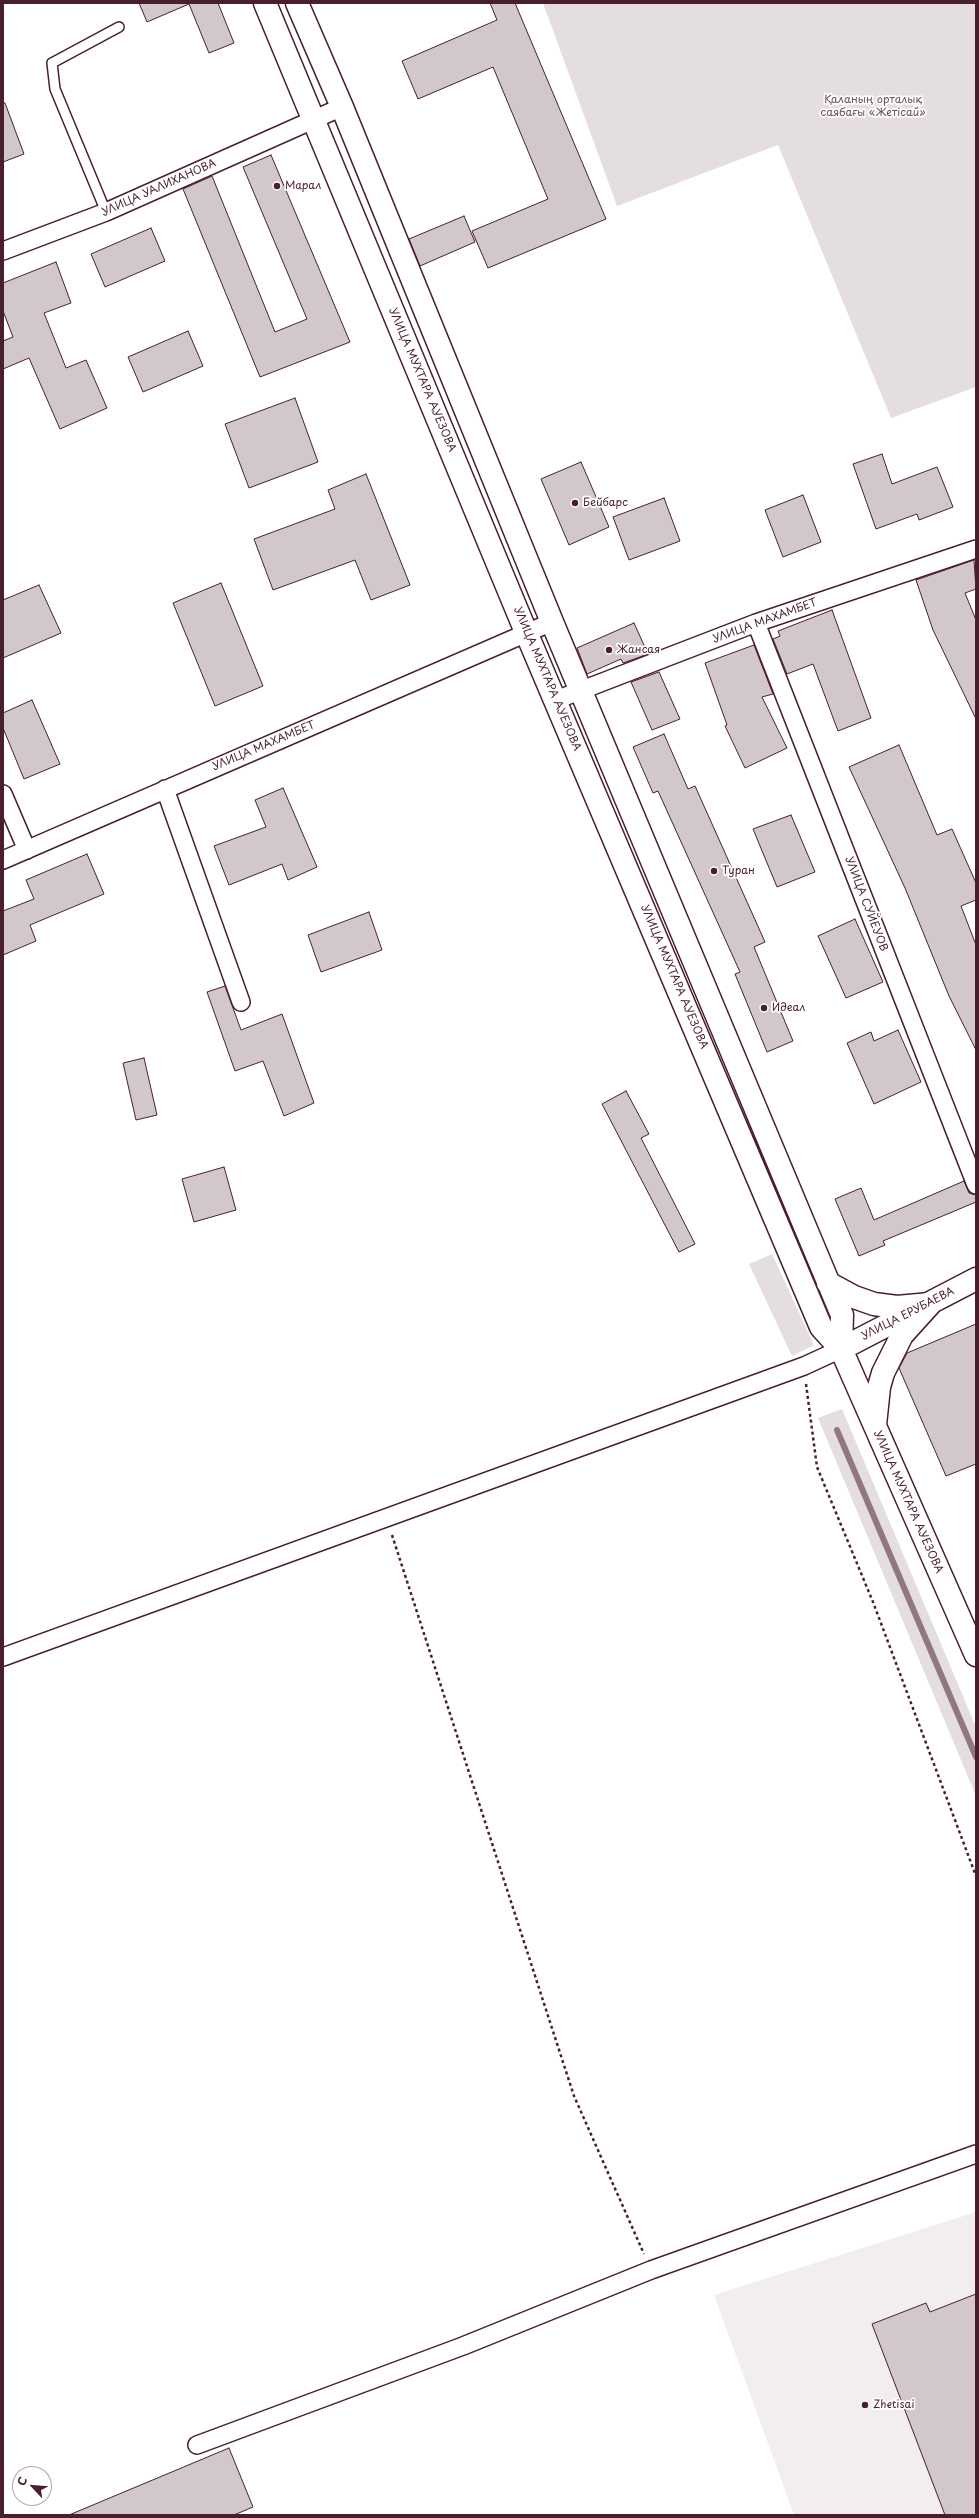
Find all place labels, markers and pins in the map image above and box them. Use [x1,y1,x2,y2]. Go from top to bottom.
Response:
place label: Марал [285,179,321,193]
marker: Марал [272,181,282,191]
place label: Бейбарс [583,496,628,510]
marker: Бейбарс [570,498,580,508]
place label: Жансая [617,643,660,657]
marker: Жансая [604,645,614,655]
place label: Туран [722,864,755,878]
marker: Туран [709,866,719,876]
place label: Идеал [772,1001,805,1015]
marker: Идеал [759,1003,769,1013]
place label: Zhetisai [873,2398,914,2412]
marker: Zhetisai [860,2400,870,2410]

